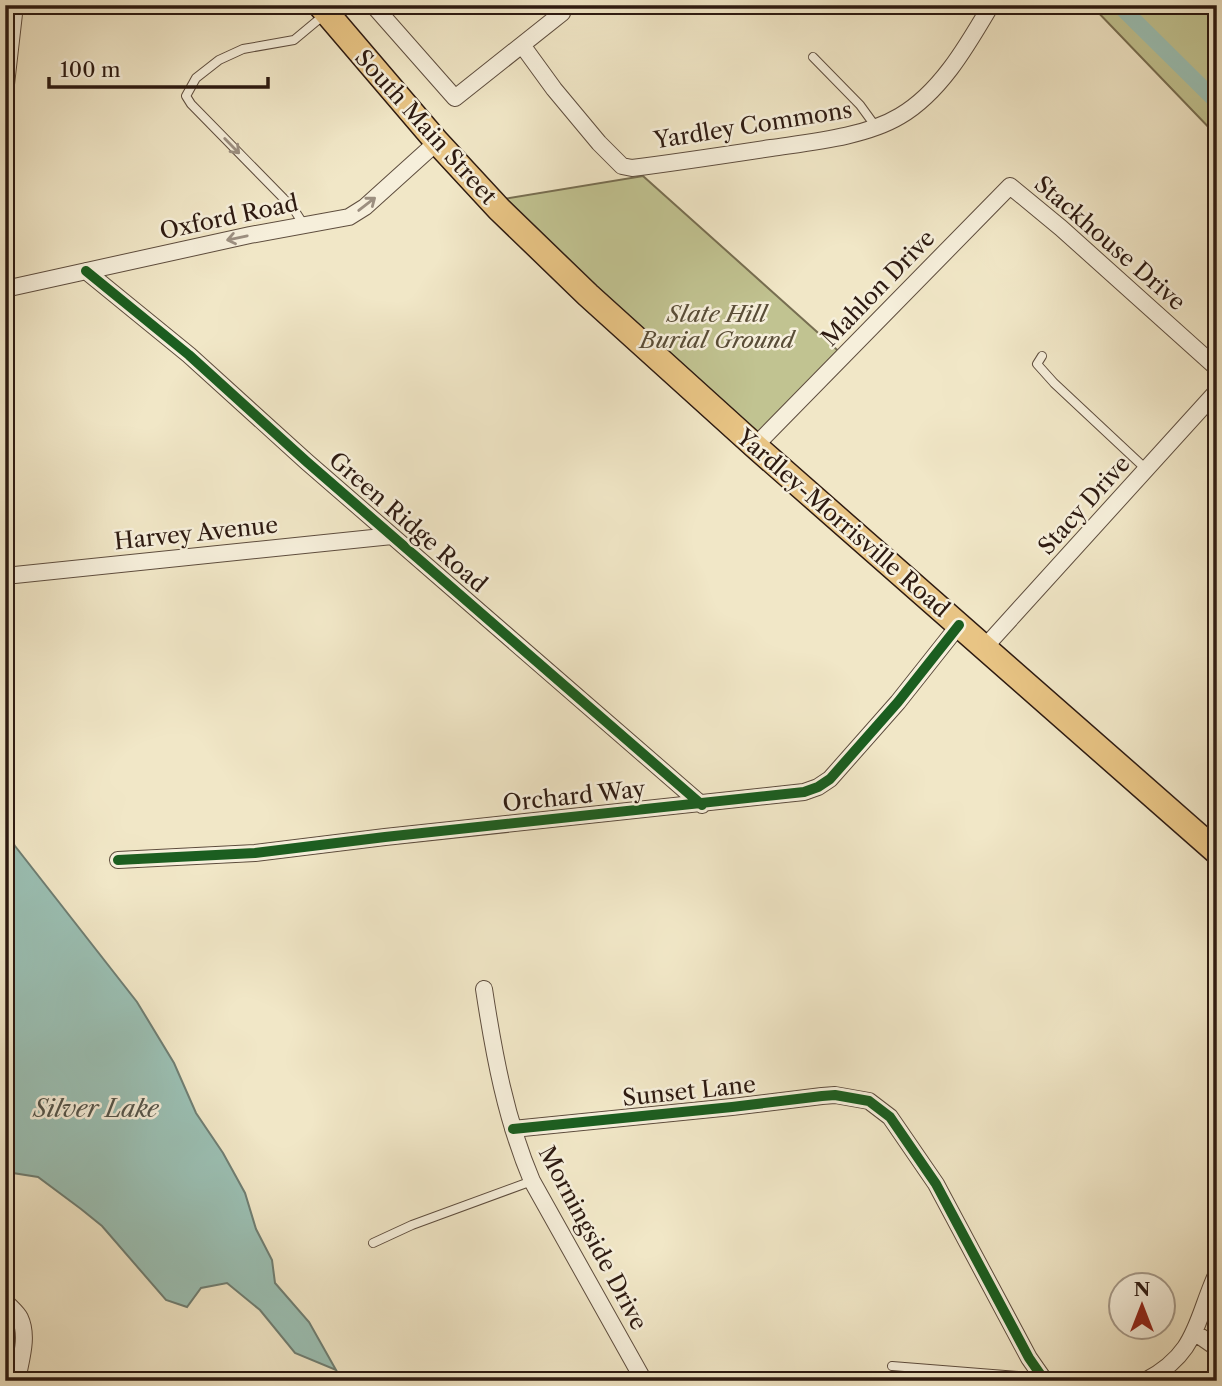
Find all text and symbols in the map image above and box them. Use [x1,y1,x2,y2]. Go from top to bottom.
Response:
street label: South Main Street [349,44,503,210]
scale bar [49,46,268,90]
text: 100 m [60,57,121,82]
street label: Yardley Commons [651,96,854,155]
one-way arrow [224,137,241,154]
street label: Stackhouse Drive [1029,170,1191,316]
street label: Oxford Road [157,189,301,245]
one-way arrow [358,197,376,212]
street label: Mahlon Drive [816,224,940,352]
one-way arrow [226,232,249,245]
park label: Slate Hill Burial Ground [638,300,797,354]
street label: Yardley-Morrisville Road [730,422,955,623]
street label: Green Ridge Road [323,446,493,598]
street label: Stacy Drive [1032,450,1136,560]
street label: Harvey Avenue [113,510,279,556]
street label: Orchard Way [501,775,647,817]
street label: Sunset Lane [621,1070,757,1112]
water label: Silver Lake [32,1094,160,1123]
street label: Morningside Drive [533,1141,653,1335]
north arrow [1106,1270,1176,1340]
text: N [1134,1278,1150,1301]

